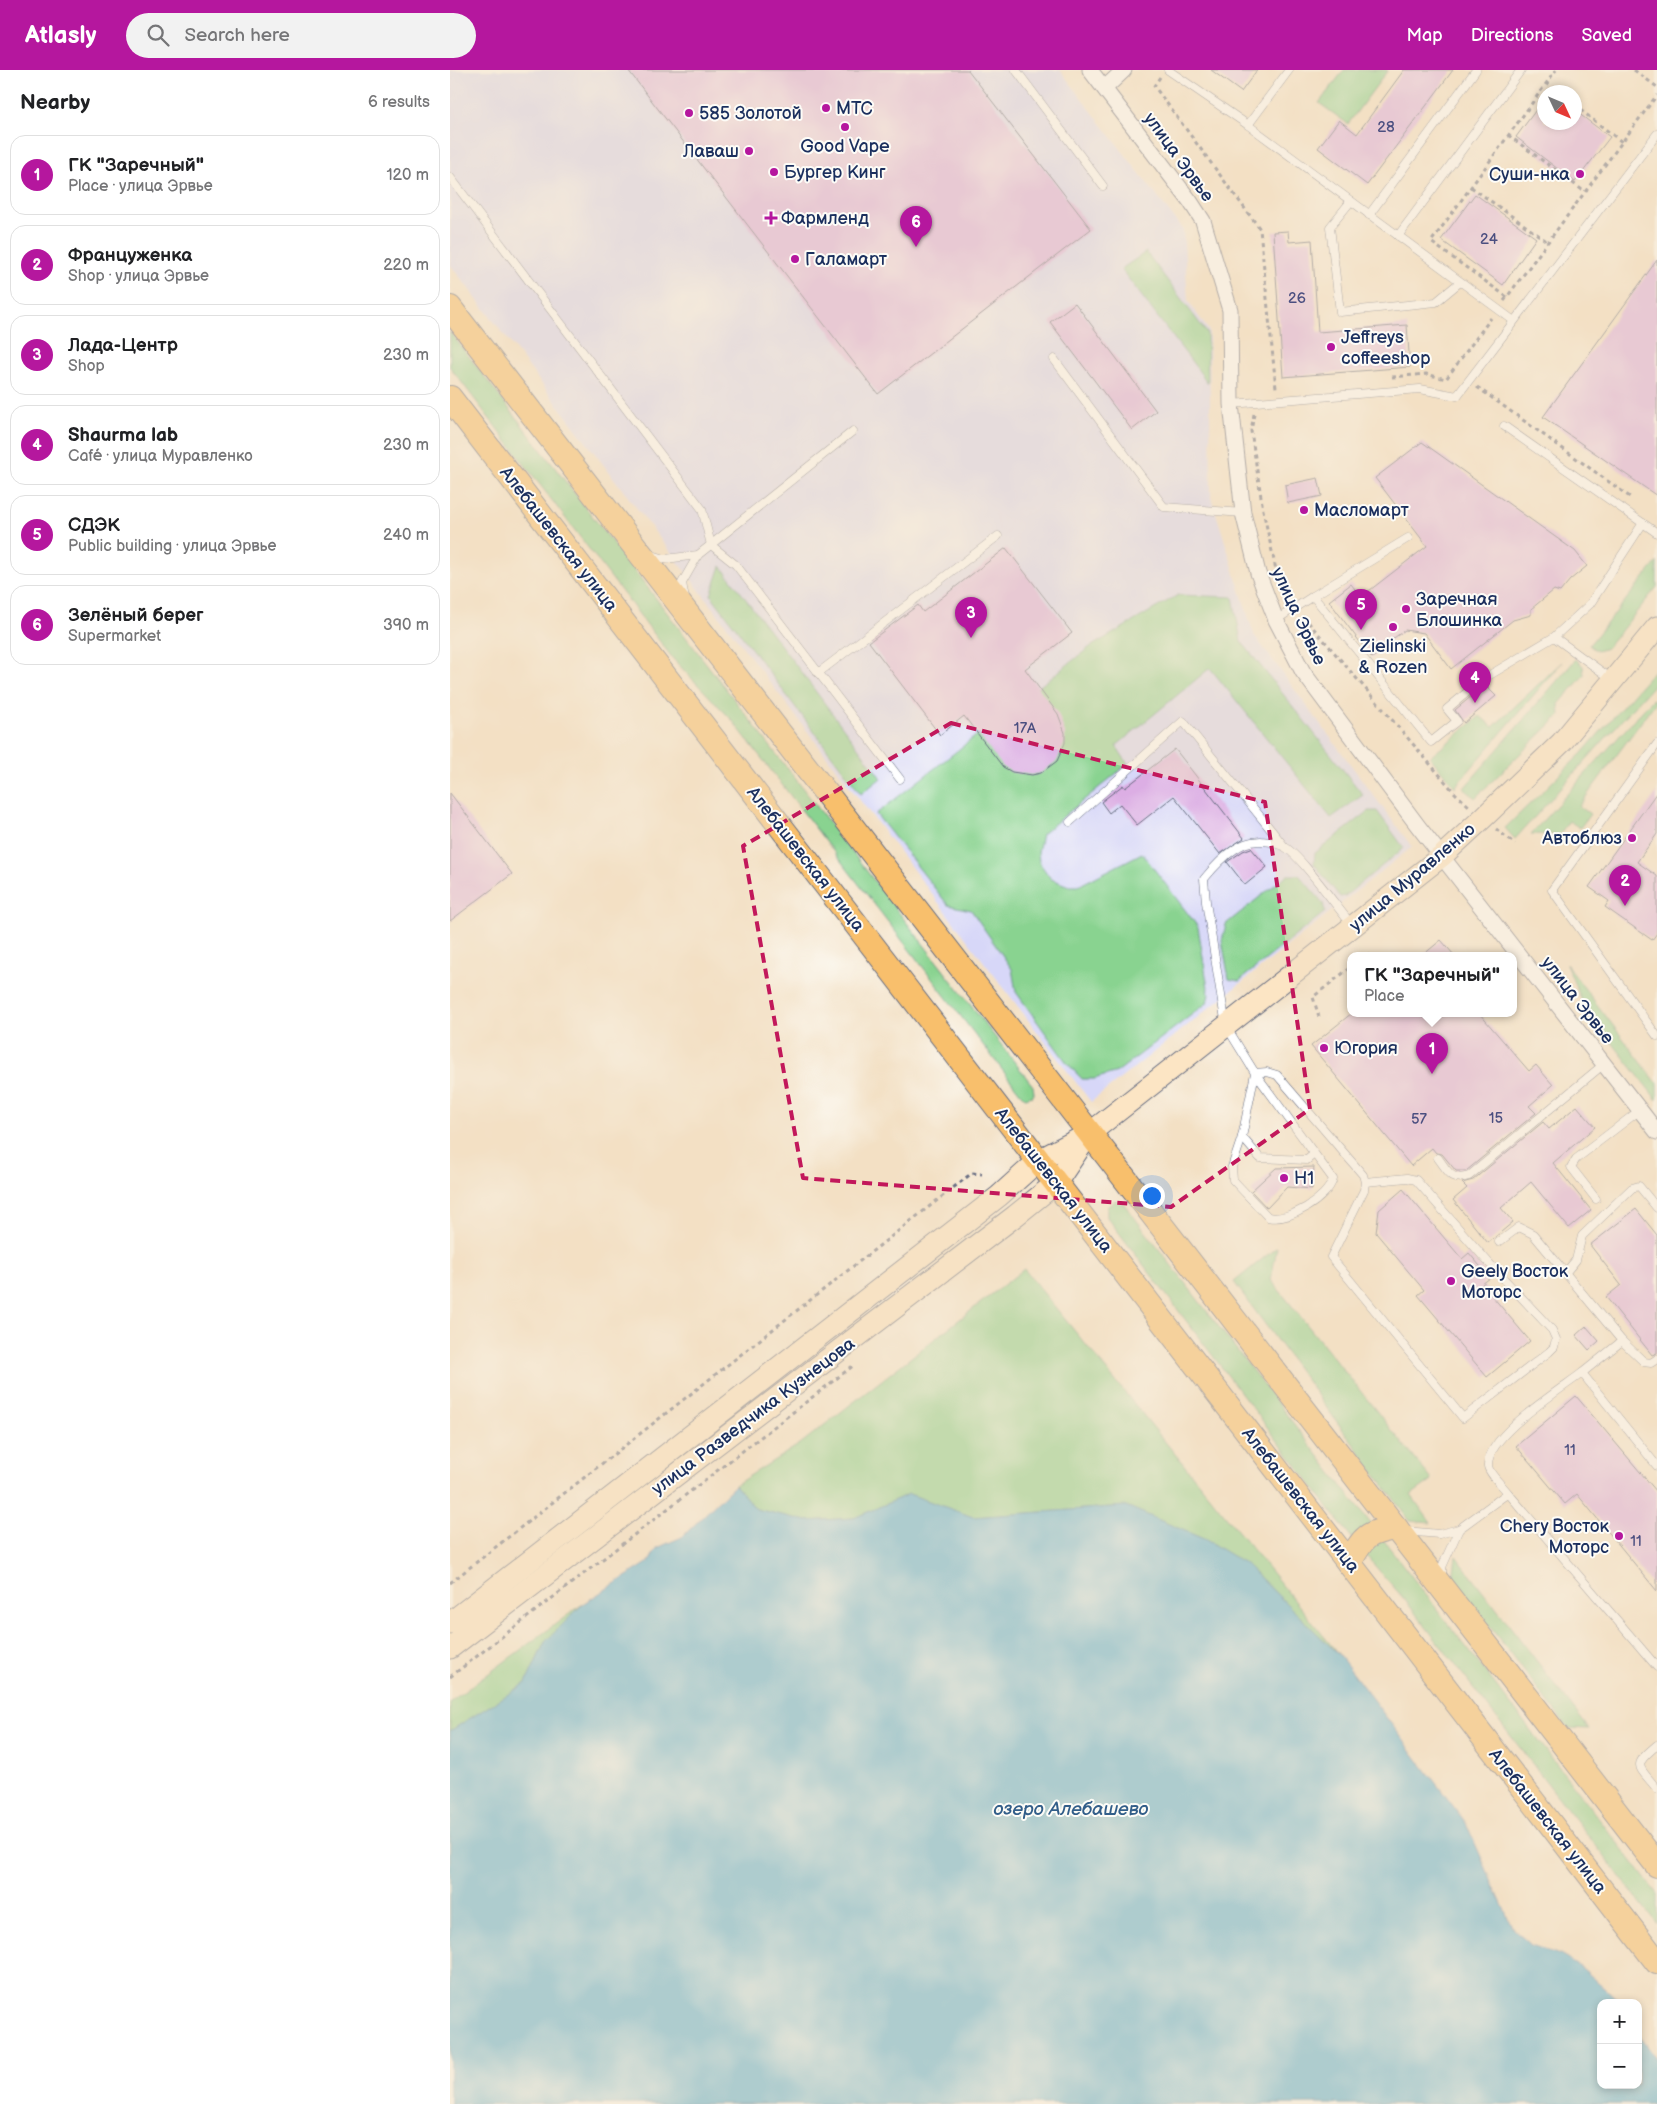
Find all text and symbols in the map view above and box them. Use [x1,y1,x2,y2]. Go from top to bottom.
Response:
search box [126,13,476,58]
text: Atlasly [25,21,96,50]
icon: search [144,21,172,49]
text: Search here [184,24,290,47]
text: Map [1407,25,1443,46]
text: Directions [1471,25,1553,46]
text: Saved [1581,25,1632,46]
north arrow [1537,85,1582,130]
text: Nearby [20,90,90,115]
text: 6 results [368,93,430,112]
place label: МТС [836,98,873,119]
marker: МТС [820,102,832,114]
place label: 585 Золотой [699,103,802,124]
marker: 585 Золотой [683,107,695,119]
street label: улица Эрвье [1139,108,1218,206]
house number: 28 [1377,118,1395,137]
marker: Good Vape [839,121,851,133]
place label: Good Vape [800,136,890,157]
place label: Лаваш [682,141,739,162]
marker: Лаваш [743,145,755,157]
text: ГК "Заречный" [68,154,204,177]
place label: Бургер Кинг [784,162,886,183]
place label: Суши-нка [1489,164,1570,185]
text: 1 [34,166,40,185]
text: 120 m [386,166,429,185]
marker: Бургер Кинг [768,166,780,178]
marker: Суши-нка [1574,168,1586,180]
text: Place · улица Эрвье [68,177,213,196]
pin: 6 [900,206,932,247]
place label: Фармленд [781,208,869,229]
marker: Фармленд [765,212,777,224]
house number: 24 [1480,230,1498,249]
text: Француженка [68,244,192,267]
place label: Галамарт [805,249,888,270]
marker: Галамарт [789,253,801,265]
text: 2 [32,256,42,275]
text: 220 m [383,256,429,275]
text: Shop · улица Эрвье [68,267,209,286]
house number: 26 [1288,289,1306,308]
place label: Jeffreys coffeeshop [1341,327,1431,369]
text: Лада-Центр [68,334,178,357]
marker: Jeffreys coffeeshop [1325,341,1337,353]
text: 3 [32,346,42,365]
text: 230 m [383,346,429,365]
text: Shop [68,357,105,376]
text: Shaurma lab [68,424,178,447]
text: 4 [32,436,42,455]
text: 230 m [383,436,429,455]
text: Café · улица Муравленко [68,447,253,466]
street label: Алебашевская улица [495,462,622,616]
place label: Масломарт [1314,500,1409,521]
marker: Масломарт [1298,504,1310,516]
text: СДЭК [68,514,120,537]
text: 5 [32,526,42,545]
text: 240 m [383,526,429,545]
text: Public building · улица Эрвье [68,537,276,556]
street label: улица Эрвье [1267,564,1330,668]
pin: 5 [1345,589,1377,630]
place label: Заречная Блошинка [1416,589,1502,631]
pin: 3 [955,597,987,638]
marker: Заречная Блошинка [1400,603,1412,615]
text: Зелёный берег [68,604,204,627]
text: 6 [32,616,42,635]
text: 390 m [383,616,429,635]
marker: Zielinski & Rozen [1387,621,1399,633]
text: Supermarket [68,627,161,646]
place label: Zielinski & Rozen [1359,636,1427,678]
pin: 4 [1459,662,1491,703]
house number: 17А [1014,719,1037,738]
street label: Алебашевская улица [742,782,869,936]
street label: улица Муравленко [1345,819,1479,936]
place label: Автоблюз [1541,828,1622,849]
marker: Автоблюз [1626,832,1638,844]
pin: 2 [1609,865,1641,906]
popup [1347,952,1517,1017]
street label: улица Эрвье [1537,952,1618,1048]
text: ГК "Заречный" [1364,964,1500,987]
text: Place [1364,987,1405,1006]
pin: 1 [1416,1033,1448,1074]
place label: Югория [1334,1038,1398,1059]
marker: Югория [1318,1042,1330,1054]
street label: Алебашевская улица [990,1103,1117,1257]
house number: 15 [1489,1109,1503,1128]
house number: 57 [1411,1110,1428,1129]
place label: Н1 [1294,1168,1314,1189]
marker: Н1 [1278,1172,1290,1184]
your location [1139,1183,1165,1209]
place label: Geely Восток Моторс [1461,1261,1569,1303]
marker: Geely Восток Моторс [1445,1275,1457,1287]
street label: улица Разведчика Кузнецова [648,1333,859,1500]
street label: Алебашевская улица [1237,1423,1364,1577]
house number: 11 [1564,1441,1576,1460]
place label: Chery Восток Моторс [1500,1516,1609,1558]
marker: Chery Восток Моторс [1613,1530,1625,1542]
house number: 11 [1630,1532,1642,1551]
street label: Алебашевская улица [1484,1744,1611,1898]
water label: озеро Алебашево [993,1798,1149,1821]
map controls [1597,1999,1642,2089]
button: + [1597,1999,1642,2044]
button: − [1597,2044,1642,2089]

